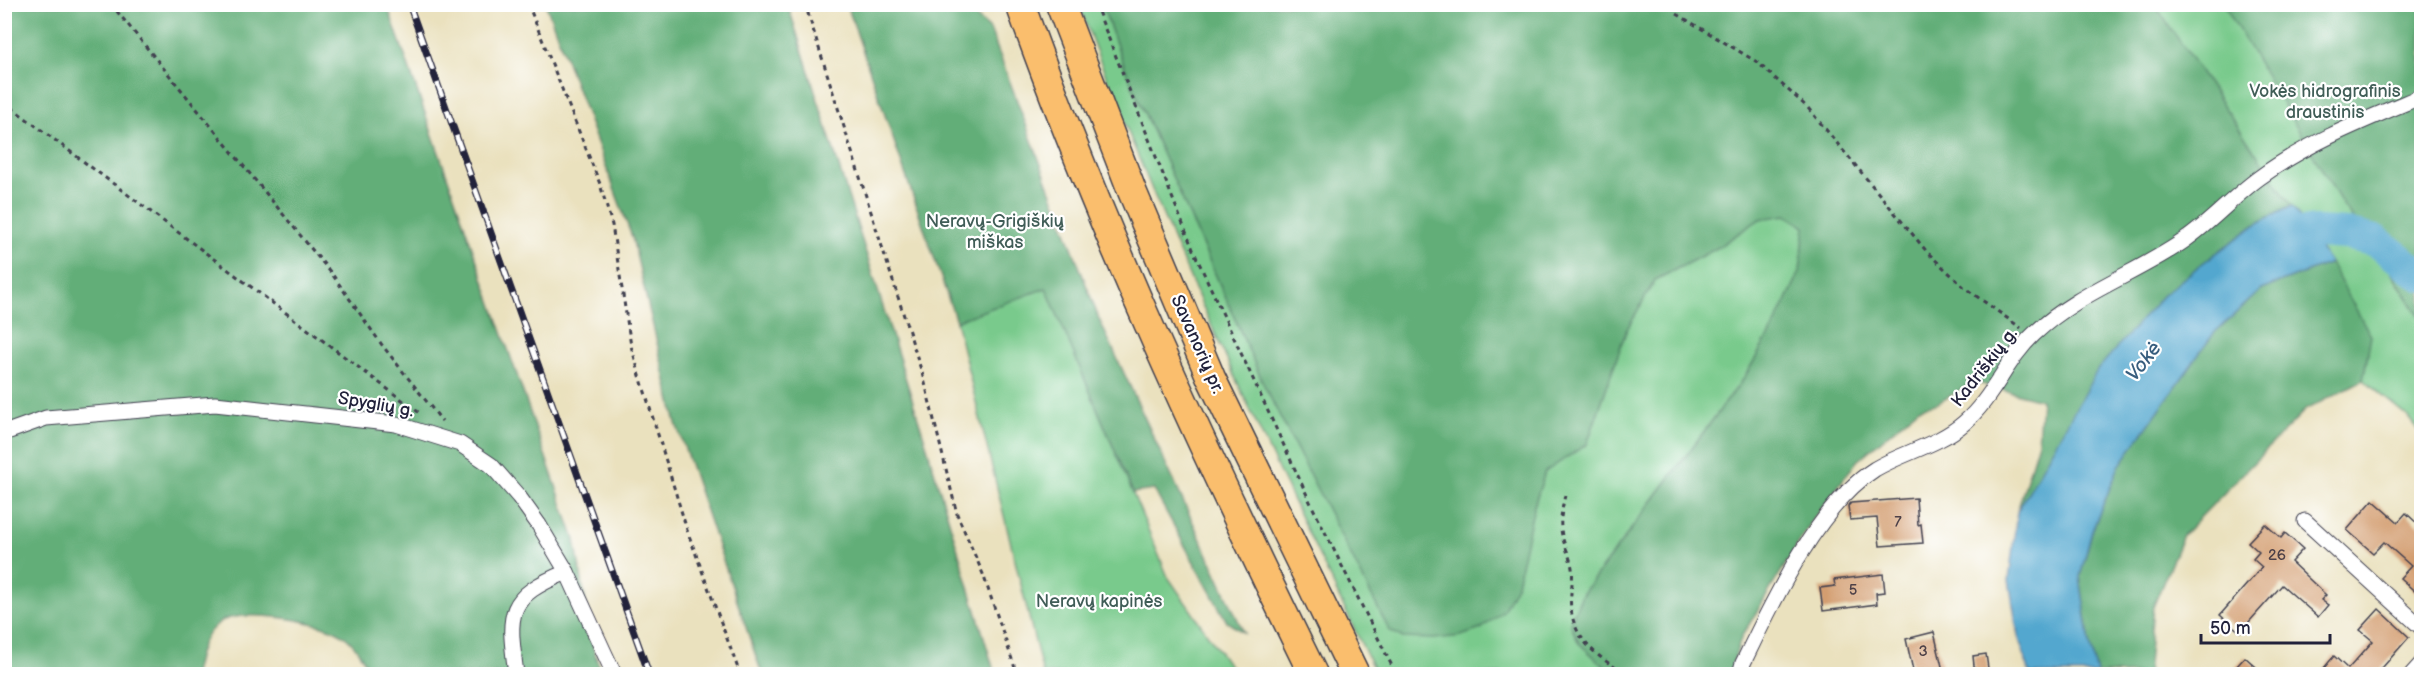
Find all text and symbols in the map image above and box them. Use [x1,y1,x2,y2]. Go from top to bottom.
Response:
park label: Vokės hidrografinis draustinis [2249,81,2401,123]
park label: Neravų-Grigiškių miškas [926,211,1064,253]
street label: Savanorių pr. [1166,292,1229,397]
street label: Kadriškių g. [1947,323,2022,411]
water label: Vokė [2121,337,2167,386]
street label: Spyglių g. [336,388,415,421]
house number: 7 [1894,513,1902,532]
house number: 26 [2268,546,2286,565]
house number: 5 [1849,581,1857,600]
park label: Neravų kapinės [1036,591,1162,612]
scale bar [2201,607,2330,645]
text: 50 m [2210,618,2251,639]
house number: 3 [1918,642,1928,661]

